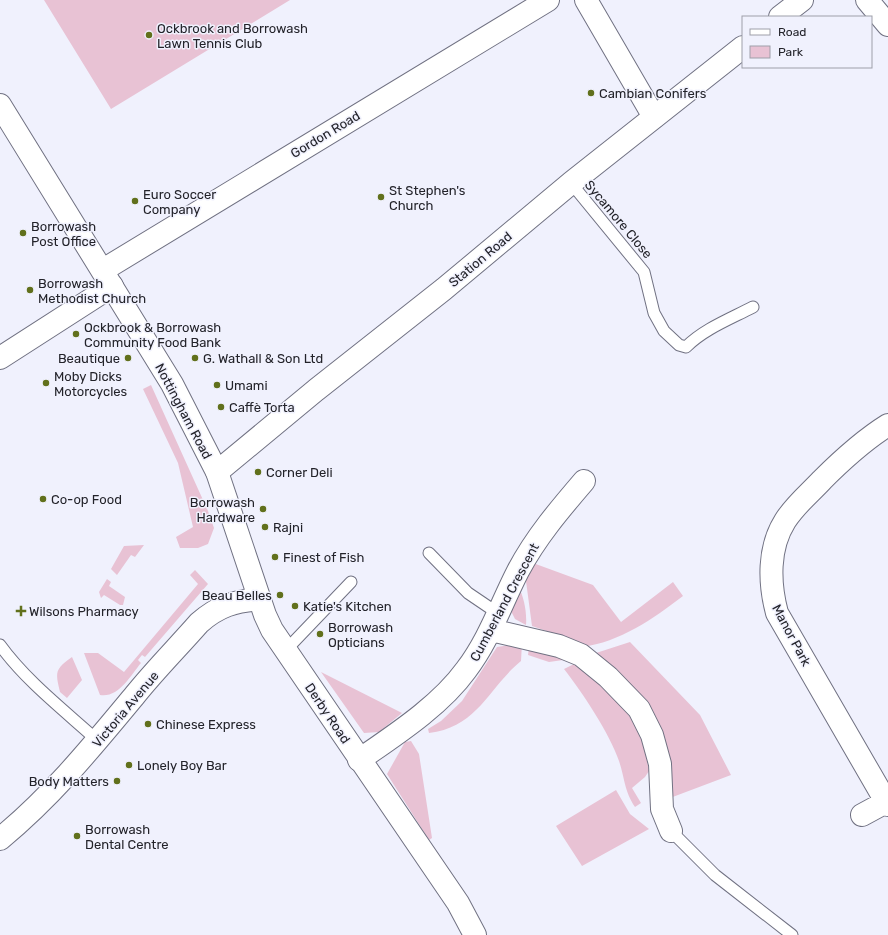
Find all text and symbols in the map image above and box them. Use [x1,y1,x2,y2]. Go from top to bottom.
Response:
legend [742,16,872,68]
place label: Ockbrook and Borrowash Lawn Tennis Club [157,21,308,51]
text: Road [778,25,806,39]
marker: Ockbrook and Borrowash Lawn Tennis Club [144,30,154,40]
text: Park [778,45,804,59]
place label: Cambian Conifers [599,86,707,101]
marker: Cambian Conifers [586,88,596,98]
street label: Gordon Road [288,108,363,161]
street label: Sycamore Close [582,177,655,261]
place label: St Stephen's Church [389,183,466,213]
place label: Euro Soccer Company [143,187,216,217]
marker: St Stephen's Church [376,192,386,202]
marker: Euro Soccer Company [130,196,140,206]
place label: Borrowash Post Office [31,219,96,249]
marker: Borrowash Post Office [18,228,28,238]
street label: Station Road [446,229,515,290]
place label: Borrowash Methodist Church [38,276,146,306]
marker: Borrowash Methodist Church [25,285,35,295]
place label: Ockbrook & Borrowash Community Food Bank [84,320,221,350]
marker: Ockbrook & Borrowash Community Food Bank [71,329,81,339]
place label: Beautique [58,351,120,366]
place label: G. Wathall & Son Ltd [203,351,323,366]
marker: Beautique [123,353,133,363]
marker: G. Wathall & Son Ltd [190,353,200,363]
street label: Nottingham Road [151,361,215,462]
place label: Moby Dicks Motorcycles [54,369,128,399]
marker: Moby Dicks Motorcycles [41,378,51,388]
place label: Umami [225,378,268,393]
marker: Umami [212,380,222,390]
place label: Caffè Torta [229,400,295,415]
marker: Caffè Torta [216,402,226,412]
place label: Corner Deli [266,465,333,480]
marker: Corner Deli [253,467,263,477]
place label: Co-op Food [51,492,122,507]
marker: Co-op Food [38,494,48,504]
place label: Borrowash Hardware [190,495,255,525]
marker: Borrowash Hardware [258,504,268,514]
place label: Rajni [273,520,303,535]
marker: Rajni [260,522,270,532]
street label: Cumberland Crescent [467,541,542,664]
place label: Finest of Fish [283,550,364,565]
marker: Finest of Fish [270,552,280,562]
place label: Beau Belles [202,588,272,603]
marker: Beau Belles [275,590,285,600]
place label: Katie's Kitchen [303,599,392,614]
marker: Katie's Kitchen [290,601,300,611]
street label: Manor Park [769,602,814,669]
place label: Wilsons Pharmacy [29,604,139,619]
marker: Wilsons Pharmacy [16,606,26,616]
place label: Borrowash Opticians [328,620,393,650]
marker: Borrowash Opticians [315,629,325,639]
street label: Victoria Avenue [89,668,162,751]
street label: Derby Road [302,680,353,746]
place label: Chinese Express [156,717,256,732]
marker: Chinese Express [143,719,153,729]
place label: Lonely Boy Bar [137,758,227,773]
marker: Lonely Boy Bar [124,760,134,770]
place label: Body Matters [29,774,109,789]
marker: Body Matters [112,776,122,786]
place label: Borrowash Dental Centre [85,822,169,852]
marker: Borrowash Dental Centre [72,831,82,841]

